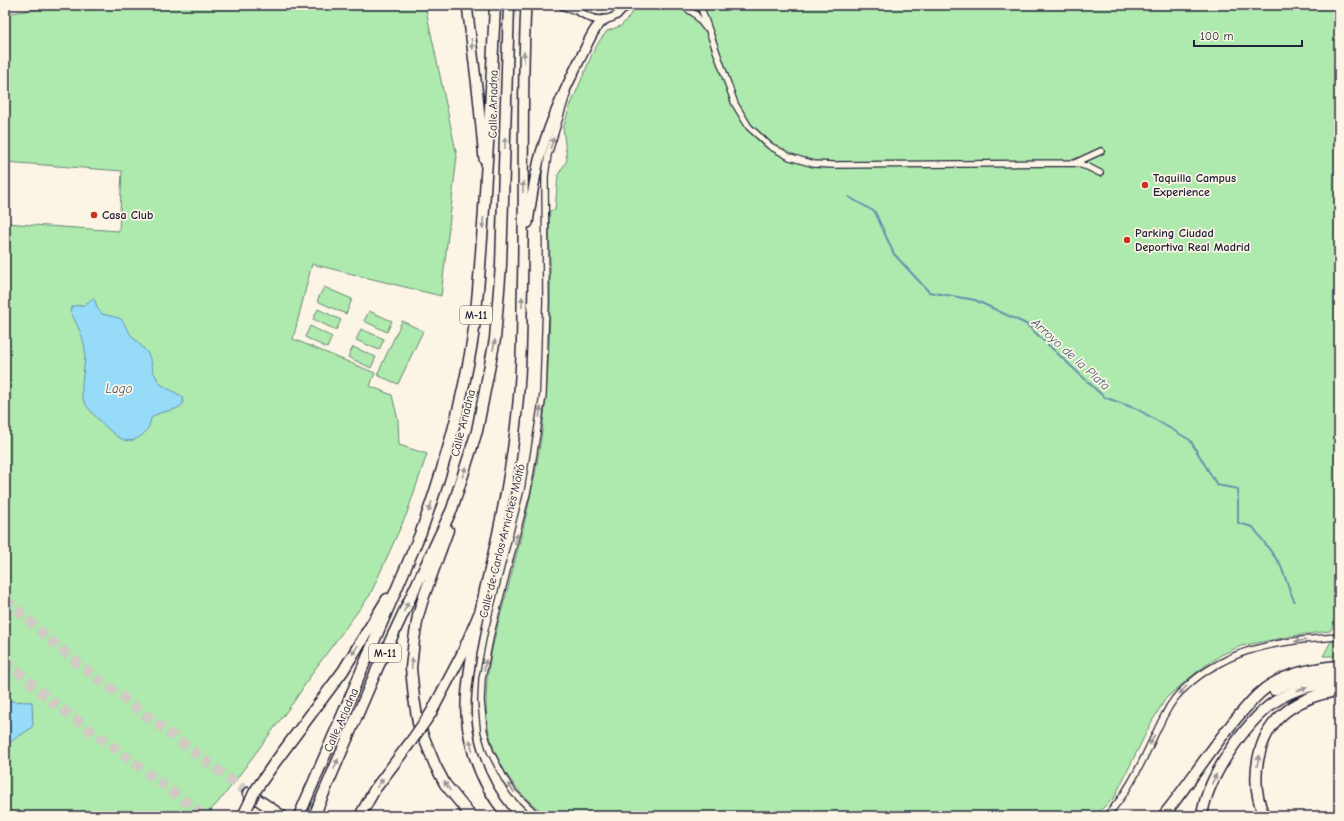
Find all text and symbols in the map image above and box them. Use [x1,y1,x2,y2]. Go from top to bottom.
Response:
scale bar [1194,22,1302,48]
text: 100 m [1200,29,1233,43]
one-way arrow [469,38,475,50]
one-way arrow [520,51,527,63]
street label: Calle Ariadna [485,70,501,138]
one-way arrow [502,136,508,149]
one-way arrow [549,137,555,149]
place label: Taquilla Campus Experience [1153,171,1236,199]
one-way arrow [520,180,526,193]
marker: Taquilla Campus Experience [1140,180,1150,190]
place label: Casa Club [102,208,153,222]
marker: Casa Club [89,210,99,220]
one-way arrow [480,217,487,229]
place label: Parking Ciudad Deportiva Real Madrid [1135,226,1250,254]
marker: Parking Ciudad Deportiva Real Madrid [1122,235,1132,245]
one-way arrow [519,296,526,308]
road number: M-11 [460,306,492,324]
water label: Arroyo de la Plata [1028,314,1114,393]
one-way arrow [491,339,497,351]
water label: Lago [106,381,132,396]
street label: Calle Ariadna [448,388,478,458]
one-way arrow [537,405,543,418]
street label: Calle de Carlos Arniches Moltó [476,463,528,619]
one-way arrow [462,465,468,477]
one-way arrow [427,502,433,514]
one-way arrow [513,533,519,545]
one-way arrow [403,601,409,612]
one-way arrow [1294,637,1306,644]
one-way arrow [352,644,359,656]
road number: M-11 [369,644,401,662]
one-way arrow [408,657,415,669]
one-way arrow [482,659,488,671]
street label: Calle Ariadna [321,686,361,754]
one-way arrow [1179,686,1188,695]
one-way arrow [1296,686,1308,692]
one-way arrow [1149,734,1155,745]
one-way arrow [468,738,474,750]
one-way arrow [1255,755,1261,767]
one-way arrow [333,758,339,769]
one-way arrow [1210,773,1217,785]
one-way arrow [376,777,384,788]
one-way arrow [443,781,451,791]
one-way arrow [507,783,515,794]

